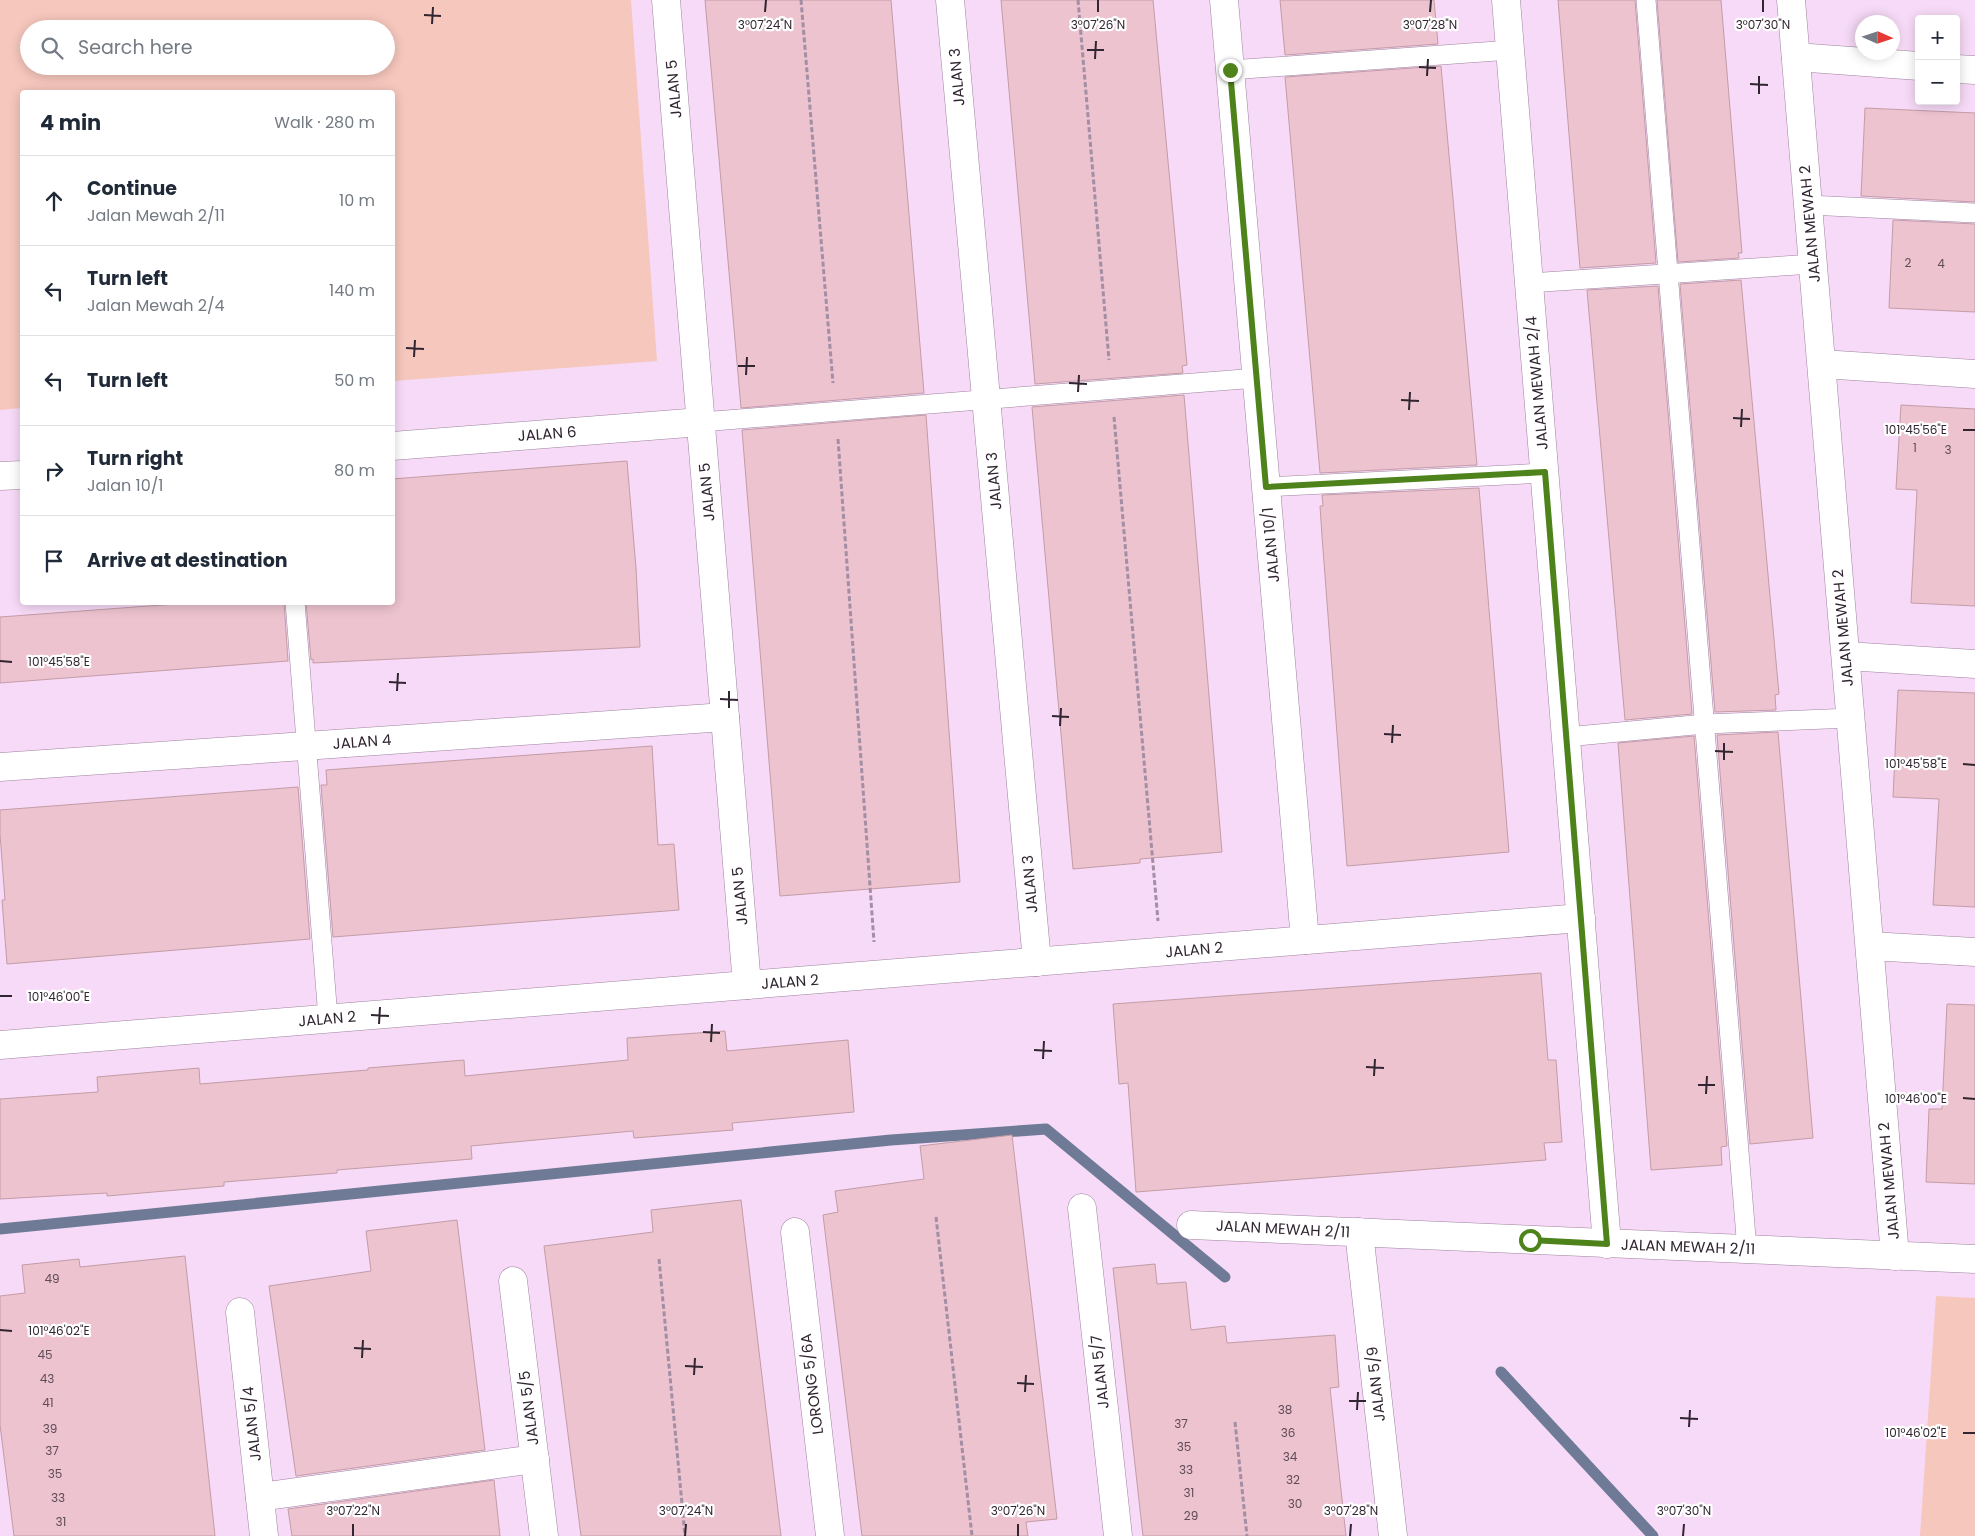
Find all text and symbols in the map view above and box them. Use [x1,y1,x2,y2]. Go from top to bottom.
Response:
north arrow [1855,15,1900,60]
map controls [1915,15,1960,105]
button: + [1915,15,1960,60]
text: 3°07'24"N [738,16,792,33]
text: 3°07'26"N [1071,16,1125,33]
text: 3°07'28"N [1403,16,1457,33]
text: 3°07'30"N [1736,16,1790,33]
search box [20,20,395,75]
icon: search [38,34,66,62]
text: Search here [78,34,192,61]
street label: JALAN 3 [944,47,969,107]
street label: JALAN 5 [660,59,687,119]
route end [1219,59,1242,82]
button: − [1915,60,1960,105]
text: 4 min [40,108,101,137]
text: Walk · 280 m [274,111,375,134]
street label: JALAN MEWAH 2 [1794,165,1825,284]
text: Continue [87,175,177,202]
icon: ahead [40,187,68,215]
text: 10 m [339,189,375,212]
text: Jalan Mewah 2/11 [87,204,225,227]
house number: 2 [1905,254,1912,271]
house number: 4 [1937,255,1945,272]
text: Turn left [87,265,168,292]
icon: left [40,277,68,305]
text: 140 m [329,279,375,302]
text: Jalan Mewah 2/4 [87,294,225,317]
street label: JALAN MEWAH 2/4 [1520,315,1553,451]
icon: left [40,367,68,395]
text: Turn left [87,367,168,394]
text: 50 m [334,369,375,392]
street label: JALAN 6 [517,421,577,446]
text: 101°45'56"E [1885,421,1947,438]
house number: 1 [1913,439,1917,456]
house number: 3 [1944,441,1952,458]
text: Turn right [87,445,183,472]
street label: JALAN 3 [981,451,1006,511]
icon: right [40,457,68,485]
text: 80 m [334,459,375,482]
street label: JALAN 5 [693,462,720,522]
text: Jalan 10/1 [87,474,163,497]
street label: JALAN 10/1 [1257,507,1284,584]
icon: arrive [40,547,68,575]
text: Arrive at destination [87,547,288,574]
street label: JALAN MEWAH 2 [1827,569,1858,688]
text: 101°45'58"E [28,653,90,670]
street label: JALAN 4 [332,729,392,754]
text: 101°45'58"E [1885,755,1947,772]
street label: JALAN 3 [1017,854,1042,914]
street label: JALAN 5 [726,866,753,926]
street label: JALAN 2 [1164,937,1224,962]
street label: JALAN 2 [760,969,820,994]
text: 101°46'00"E [28,988,90,1005]
street label: JALAN 2 [297,1006,357,1031]
text: 101°46'00"E [1885,1090,1947,1107]
street label: JALAN MEWAH 2 [1873,1122,1904,1241]
street label: JALAN MEWAH 2/11 [1215,1215,1351,1243]
route start [1519,1229,1542,1252]
street label: JALAN MEWAH 2/11 [1621,1234,1755,1259]
house number: 49 [44,1270,60,1287]
text: 101°46'02"E [28,1322,90,1339]
street label: LORONG 5/6A [795,1332,828,1436]
street label: JALAN 5/7 [1085,1334,1114,1410]
house number: 45 [37,1346,53,1363]
street label: JALAN 5/9 [1361,1346,1390,1423]
street label: JALAN 5/5 [514,1369,544,1447]
house number: 43 [40,1370,54,1387]
street label: JALAN 5/4 [237,1386,266,1463]
house number: 41 [42,1394,54,1411]
house number: 38 [1278,1401,1292,1418]
house number: 37 [1174,1415,1188,1432]
house number: 39 [43,1420,57,1437]
house number: 36 [1281,1424,1295,1441]
text: 101°46'02"E [1885,1424,1947,1441]
house number: 35 [1177,1438,1191,1455]
house number: 37 [45,1442,59,1459]
house number: 34 [1283,1448,1298,1465]
house number: 33 [1179,1461,1193,1478]
house number: 35 [48,1465,62,1482]
house number: 32 [1286,1471,1300,1488]
house number: 31 [1184,1484,1194,1501]
house number: 33 [51,1489,65,1506]
house number: 30 [1288,1495,1302,1512]
text: 3°07'22"N [326,1502,380,1519]
text: 3°07'24"N [659,1502,713,1519]
text: 3°07'26"N [991,1502,1045,1519]
text: 3°07'28"N [1324,1502,1378,1519]
text: 3°07'30"N [1657,1502,1711,1519]
house number: 29 [1184,1507,1198,1524]
house number: 31 [56,1513,66,1530]

